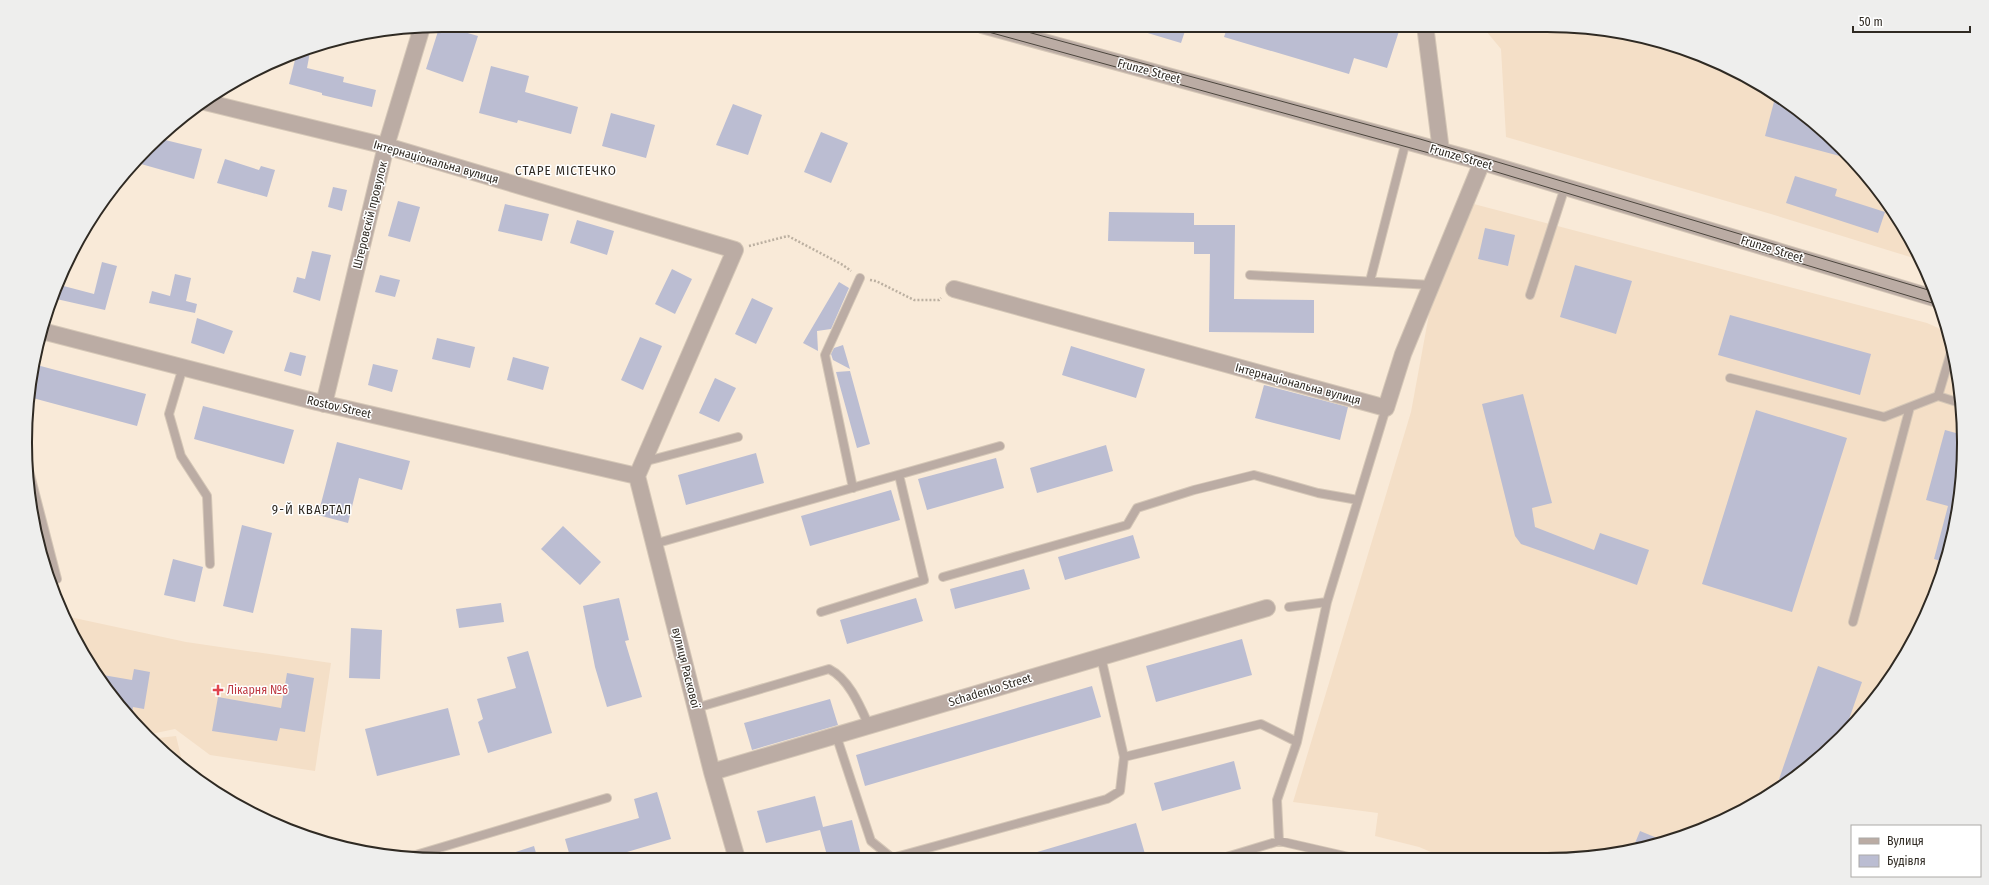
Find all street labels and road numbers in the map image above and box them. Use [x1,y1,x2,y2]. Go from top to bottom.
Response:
street label: Frunze Street [1116,56,1182,86]
street label: Інтернаціональна вулиця [372,137,500,187]
street label: Frunze Street [1428,141,1494,173]
street label: Штеровскій провулок [350,159,390,270]
street label: Frunze Street [1739,233,1805,265]
street label: Інтернаціональна вулиця [1234,360,1362,408]
street label: Rostov Street [306,393,373,421]
street label: вулиця Раскової [669,626,703,711]
street label: Schadenko Street [947,671,1033,709]

